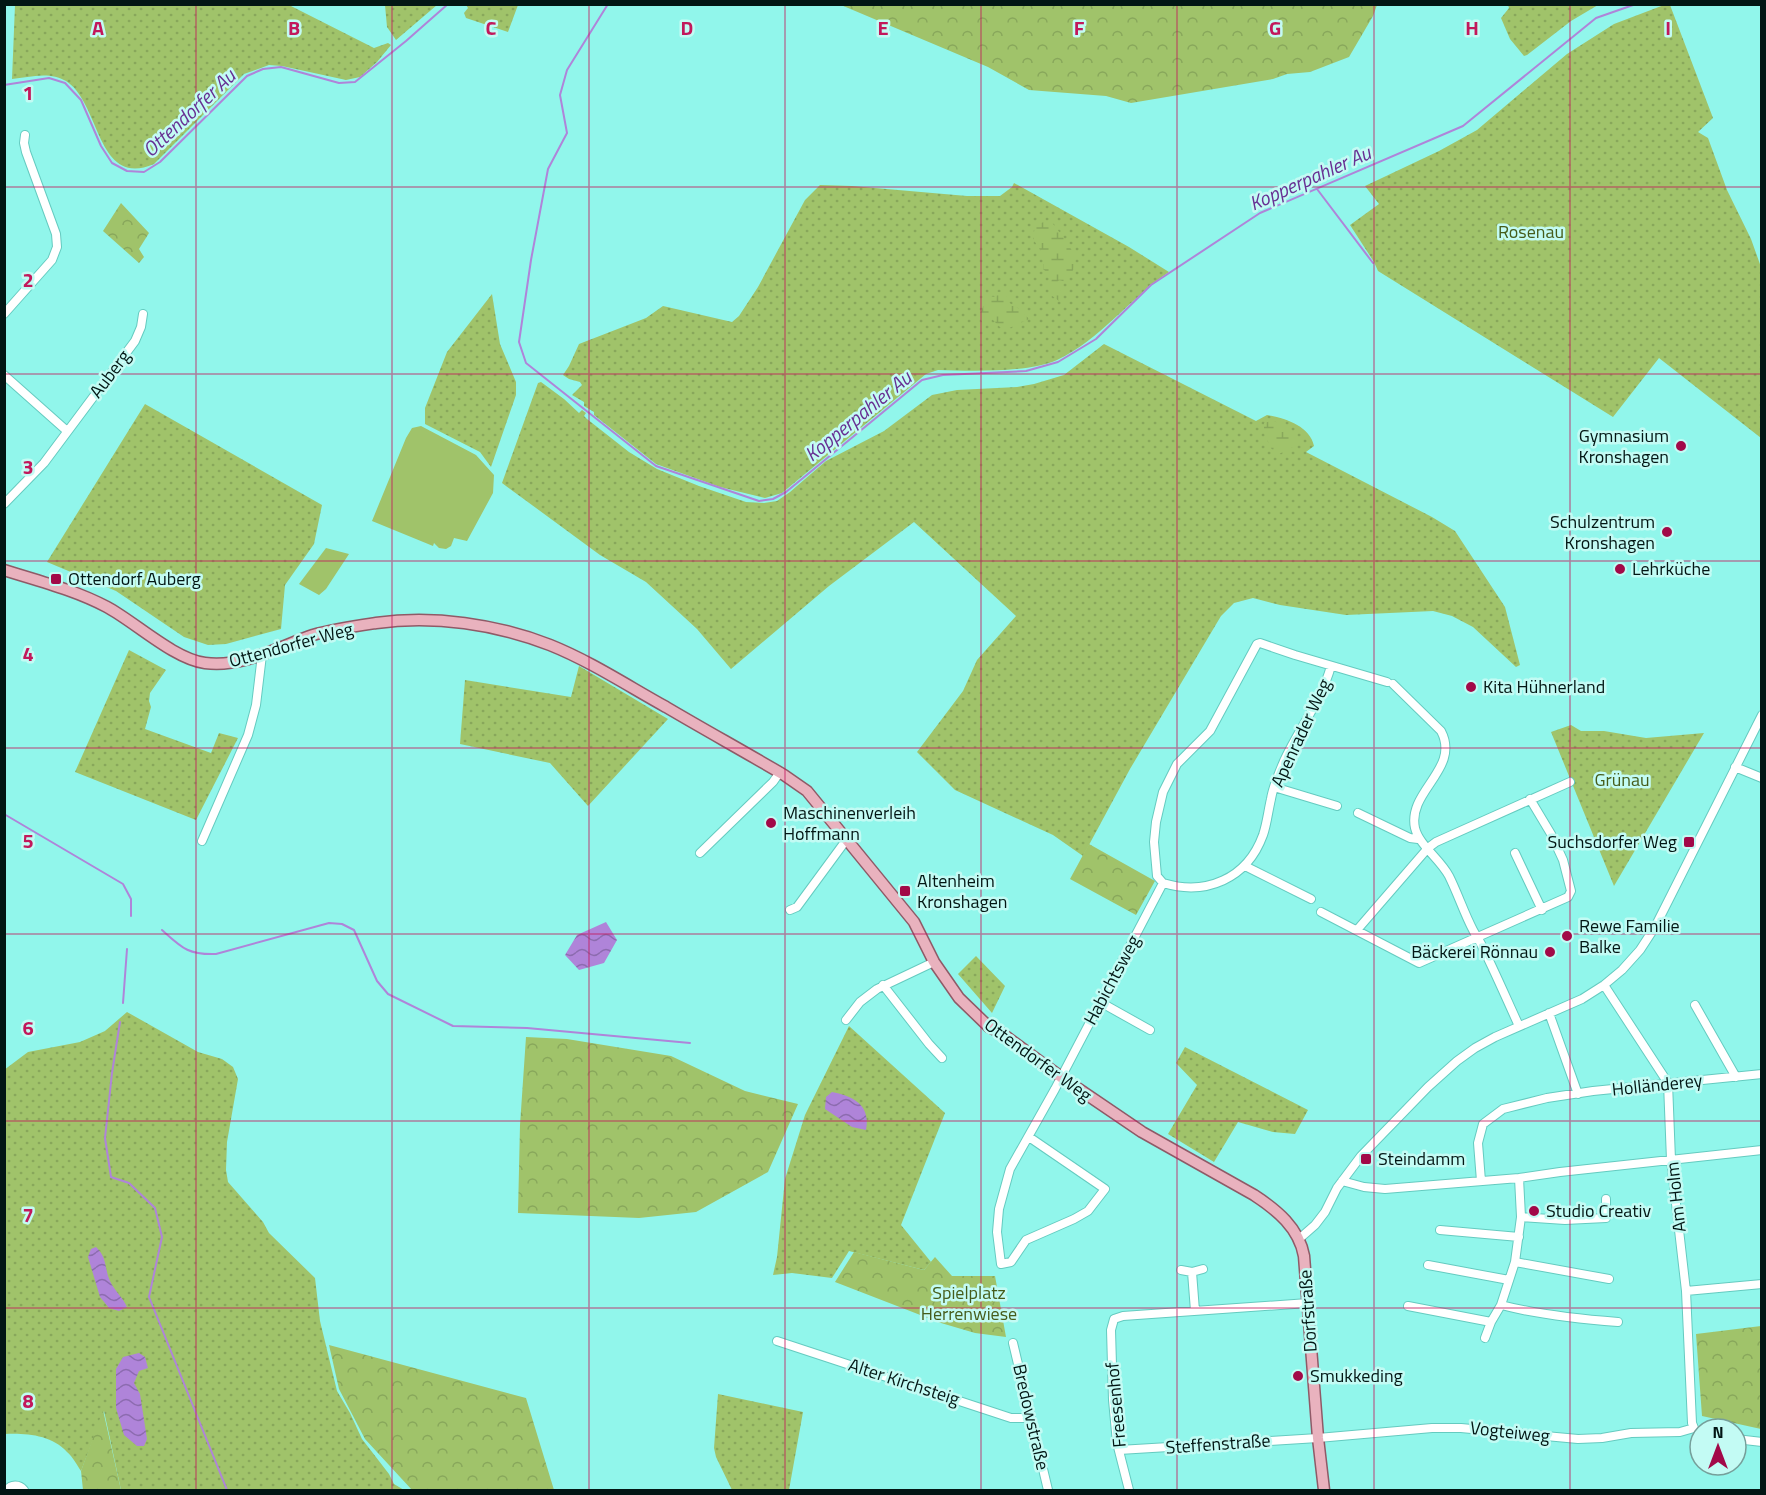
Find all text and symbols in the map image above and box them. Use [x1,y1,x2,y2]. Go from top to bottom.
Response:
text: A [92,12,104,43]
text: B [288,12,300,43]
text: C [486,12,497,43]
text: D [681,12,693,43]
text: E [877,12,889,43]
text: F [1074,12,1085,43]
text: G [1269,12,1281,43]
text: H [1465,12,1479,43]
text: I [1665,12,1671,43]
water label: Ottendorfer Au [135,61,243,164]
text: 1 [22,77,34,108]
water label: Kopperpahler Au [1244,136,1377,218]
park label: Rosenau [1498,218,1564,245]
text: 2 [22,264,34,295]
street label: Auberg [83,344,137,403]
water label: Kopperpahler Au [797,362,919,469]
place label: Gymnasium Kronshagen [1579,422,1669,470]
marker: Gymnasium Kronshagen [1674,439,1688,453]
text: 3 [22,451,34,482]
place label: Schulzentrum Kronshagen [1550,508,1655,556]
marker: Schulzentrum Kronshagen [1660,525,1674,539]
place label: Lehrküche [1632,555,1710,582]
marker: Lehrküche [1613,562,1627,576]
place label: Ottendorf Auberg [68,565,201,592]
marker: Ottendorf Auberg [49,572,63,586]
street label: Ottendorfer Weg [226,615,356,674]
text: 4 [22,638,34,669]
place label: Kita Hühnerland [1483,673,1605,700]
street label: Apenrader Weg [1264,674,1337,791]
marker: Kita Hühnerland [1464,680,1478,694]
park label: Grünau [1594,766,1650,793]
place label: Maschinenverleih Hoffmann [783,799,916,847]
marker: Maschinenverleih Hoffmann [764,816,778,830]
text: 5 [22,825,34,856]
place label: Suchsdorfer Weg [1548,828,1677,855]
marker: Suchsdorfer Weg [1682,835,1696,849]
place label: Altenheim Kronshagen [917,867,1007,915]
marker: Altenheim Kronshagen [898,884,912,898]
place label: Rewe Familie Balke [1579,912,1680,960]
marker: Rewe Familie Balke [1560,929,1574,943]
street label: Habichtsweg [1076,930,1147,1030]
place label: Bäckerei Rönnau [1411,938,1538,965]
marker: Bäckerei Rönnau [1543,945,1557,959]
street label: Ottendorfer Weg [979,1011,1098,1108]
text: 6 [22,1012,34,1043]
street label: Holländerey [1610,1066,1704,1103]
place label: Steindamm [1378,1145,1465,1172]
marker: Steindamm [1359,1152,1373,1166]
street label: Am Holm [1658,1161,1693,1234]
place label: Studio Creativ [1546,1197,1652,1224]
text: 7 [22,1199,34,1230]
marker: Studio Creativ [1527,1204,1541,1218]
street label: Dorfstraße [1291,1269,1324,1353]
park label: Spielplatz Herrenwiese [921,1279,1017,1327]
street label: Alter Kirchsteig [845,1351,963,1412]
street label: Bredowstraße [1006,1361,1057,1473]
street label: Freesenhof [1098,1361,1133,1449]
place label: Smukkeding [1310,1362,1403,1389]
marker: Smukkeding [1291,1369,1305,1383]
text: 8 [22,1385,34,1416]
street label: Vogteiweg [1469,1414,1551,1449]
north arrow [1688,1417,1748,1477]
text: N [1712,1420,1724,1444]
street label: Steffenstraße [1165,1426,1271,1461]

